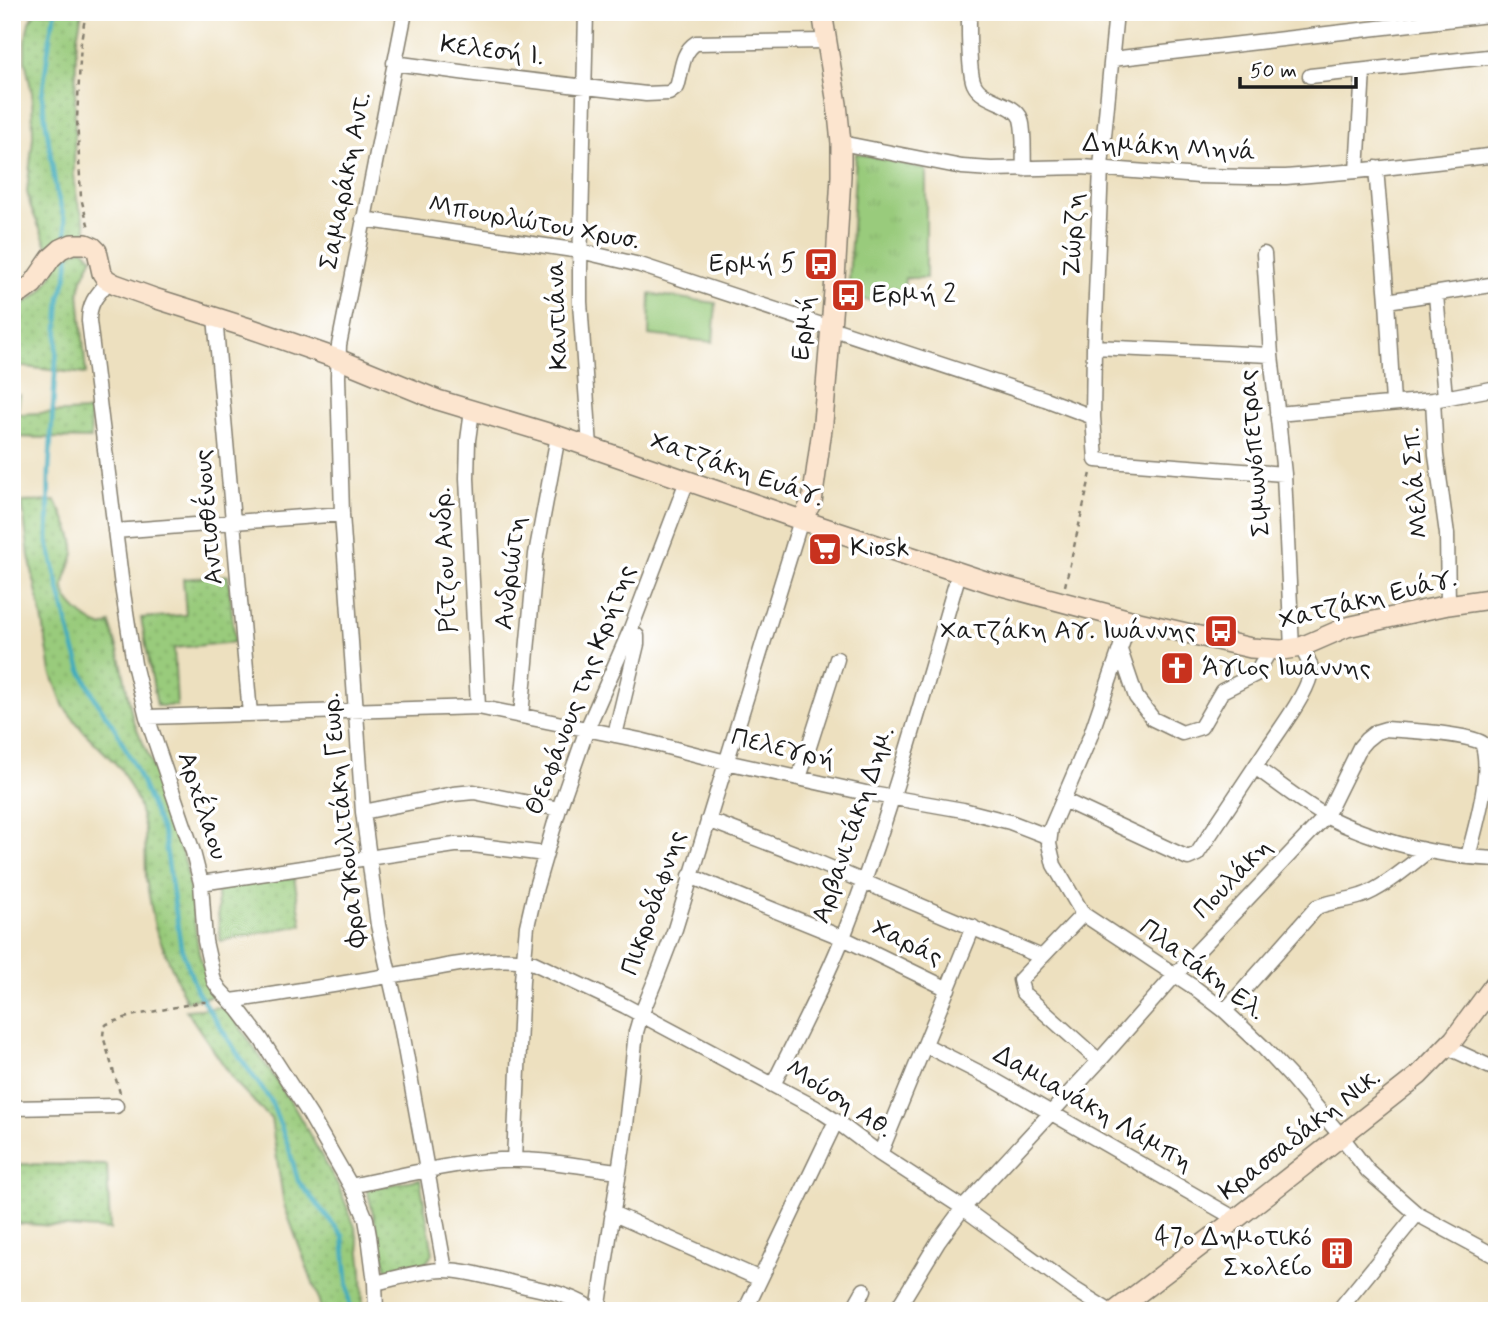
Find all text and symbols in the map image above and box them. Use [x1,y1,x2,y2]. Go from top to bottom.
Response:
street label: Κελεσή Ι. [438,28,546,74]
scale bar [1240,46,1355,90]
text: 50 m [1250,57,1297,85]
street label: Σαμαράκη Αντ. [312,89,380,273]
street label: Δημάκη Μηνά [1082,126,1256,170]
street label: Μπουρλώτου Χρυσ. [426,188,642,258]
street label: Ζώρζη [1056,192,1092,278]
bus stop icon: Ερμή 5 [802,245,840,283]
place label: Ερμή 5 [709,247,796,281]
street label: Καντιάνα [539,259,577,371]
bus stop icon: Ερμή 2 [829,276,867,314]
place label: Ερμή 2 [872,278,956,312]
street label: Ερμή [784,294,824,362]
street label: Σιμωνόπετρας [1231,368,1279,538]
street label: Χατζάκη Ευάγ. [646,424,828,516]
street label: Μελά Σπ. [1394,426,1438,540]
street label: Αντισθένους [186,448,232,586]
street label: Ρίτζου Ανδρ. [425,486,467,634]
street label: Ανδριώτη [487,514,535,632]
supermarket icon: Kiosk [806,530,844,568]
place label: Kiosk [850,532,909,566]
street label: Θεοφάνους της Κρήτης [518,560,644,820]
street label: Χατζάκη Ευάγ. [1276,562,1460,638]
bus stop icon: Χατζάκη Αγ. Ιωάννης [1202,612,1240,650]
place label: Χατζάκη Αγ. Ιωάννης [940,614,1196,648]
church icon: Άγιος Ιωάννης [1158,649,1196,687]
place label: Άγιος Ιωάννης [1202,651,1371,685]
street label: Φραγκουλιτάκη Γεωρ. [314,691,374,950]
street label: Πελεγρή [728,721,838,777]
street label: Αρβανιτάκη Δημ. [804,722,904,928]
street label: Αρχέλαου [169,748,235,864]
street label: Πικροδάφνης [613,826,695,980]
street label: Πουλάκη [1186,831,1280,927]
street label: Χαράς [866,911,948,975]
street label: Πλατάκη Ελ. [1132,911,1272,1029]
street label: Δαμιανάκη Λάμπη [987,1038,1199,1180]
street label: Μούση Αθ. [779,1052,899,1146]
street label: Κρασσαδάκη Νικ. [1212,1061,1388,1209]
place label: 47ο Δημοτικό Σχολείο [1154,1221,1312,1285]
building icon: 47ο Δημοτικό Σχολείο [1318,1234,1356,1272]

